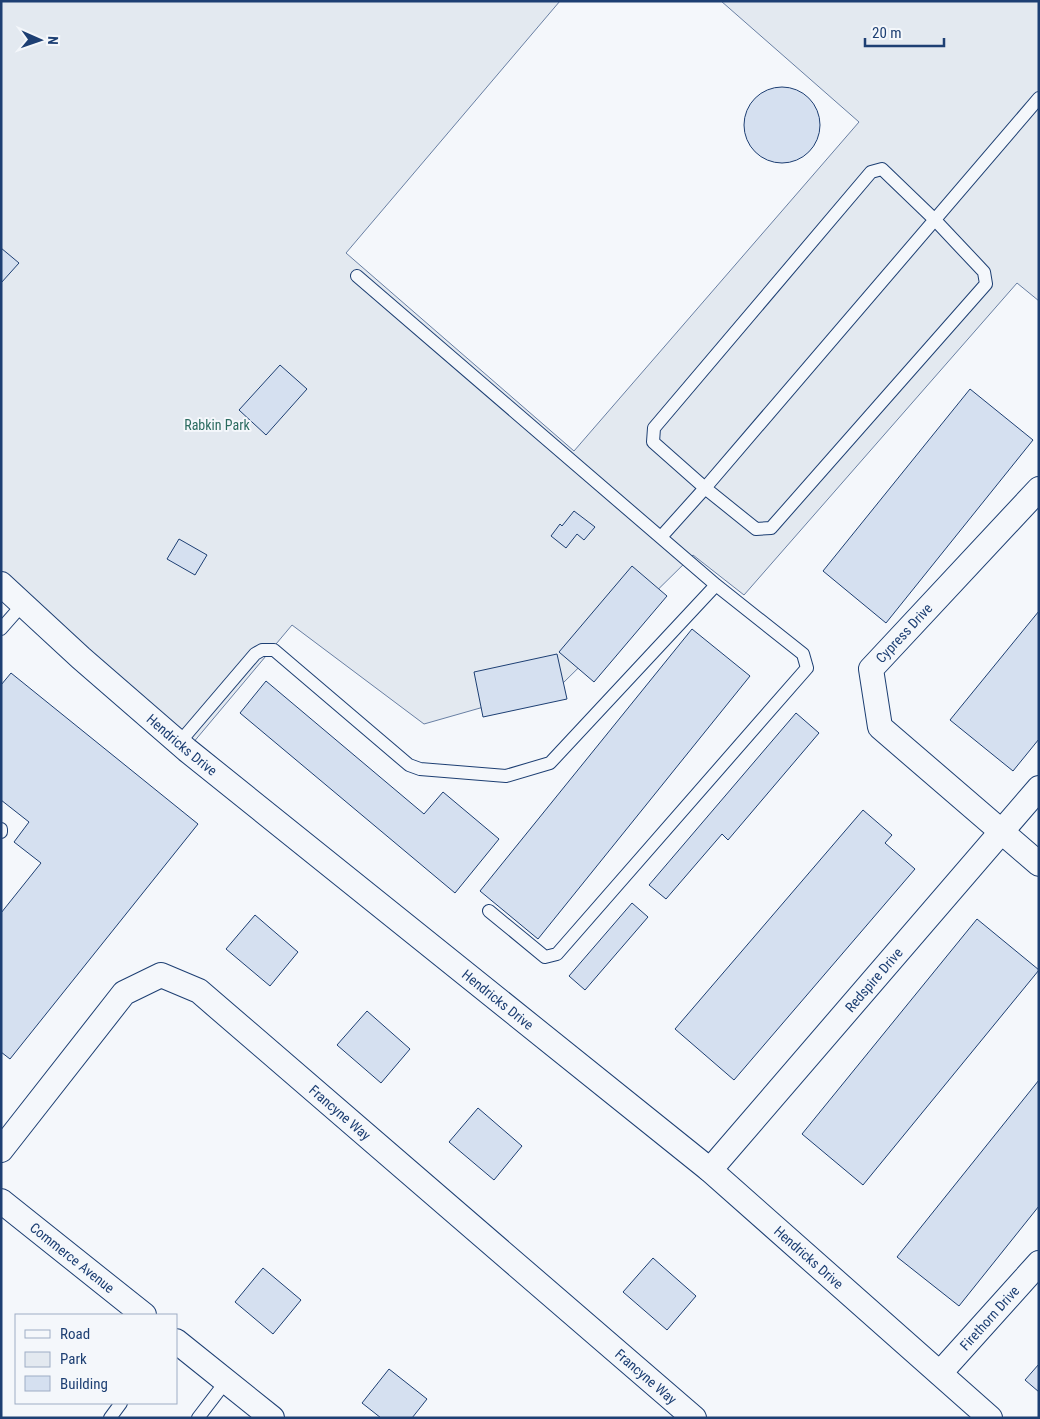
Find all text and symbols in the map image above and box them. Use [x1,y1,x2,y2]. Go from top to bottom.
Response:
north arrow [15,15,65,65]
scale bar [865,15,944,47]
text: 20 m [872,24,902,42]
text: N [45,36,61,45]
park label: Rabkin Park [184,417,250,433]
street label: Cypress Drive [872,600,936,666]
street label: Hendricks Drive [143,711,220,779]
street label: Redspire Drive [842,944,906,1015]
street label: Hendricks Drive [459,966,537,1033]
street label: Francyne Way [306,1082,374,1144]
street label: Commerce Avenue [27,1219,118,1296]
street label: Hendricks Drive [771,1223,847,1293]
street label: Firethorn Drive [957,1282,1023,1353]
legend [15,1314,178,1404]
text: Road [60,1325,90,1343]
street label: Francyne Way [612,1346,680,1407]
text: Park [60,1350,87,1368]
text: Building [60,1375,108,1393]

